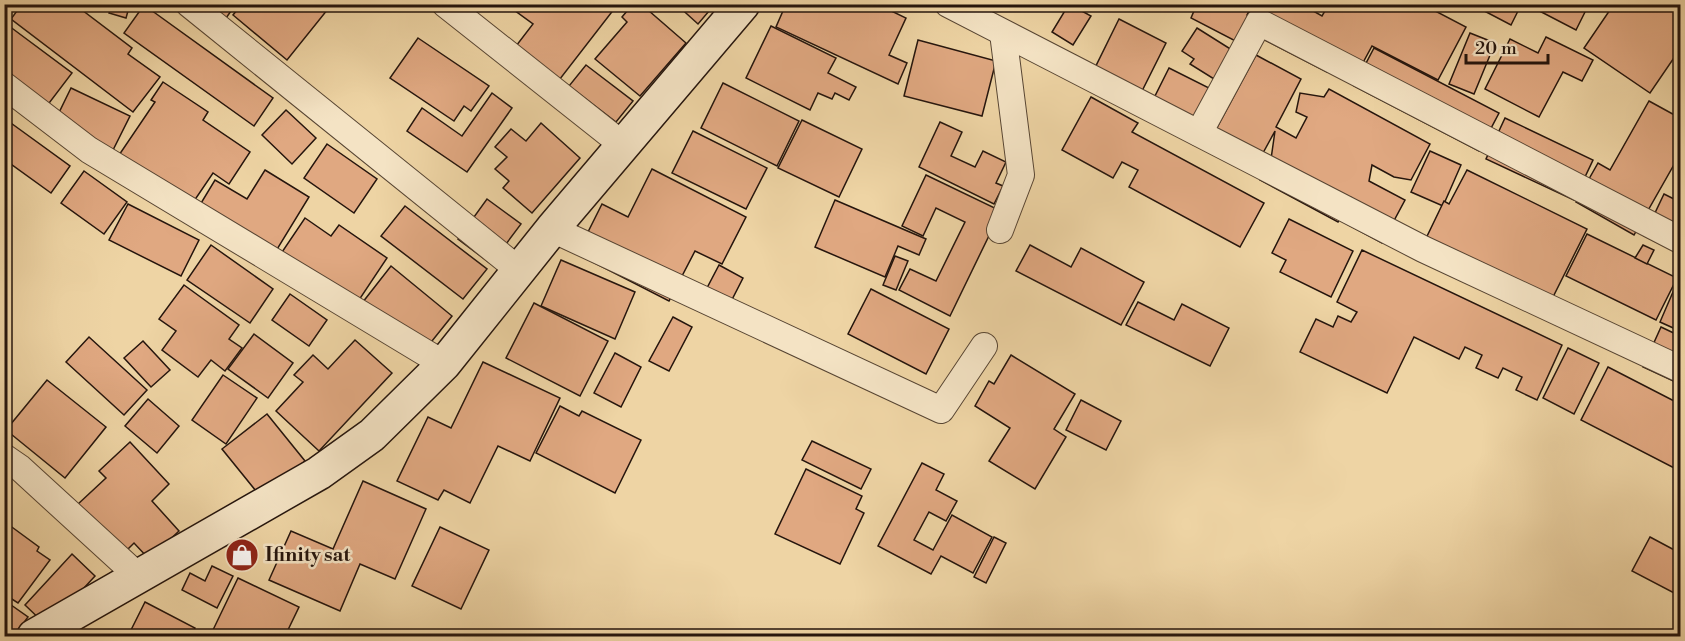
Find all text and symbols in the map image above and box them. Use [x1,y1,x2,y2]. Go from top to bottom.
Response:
scale bar [1466,27,1548,65]
text: 20 m [1475,37,1517,60]
shop icon: Ifinity sat [224,537,260,573]
place label: Ifinity sat [265,543,351,568]

